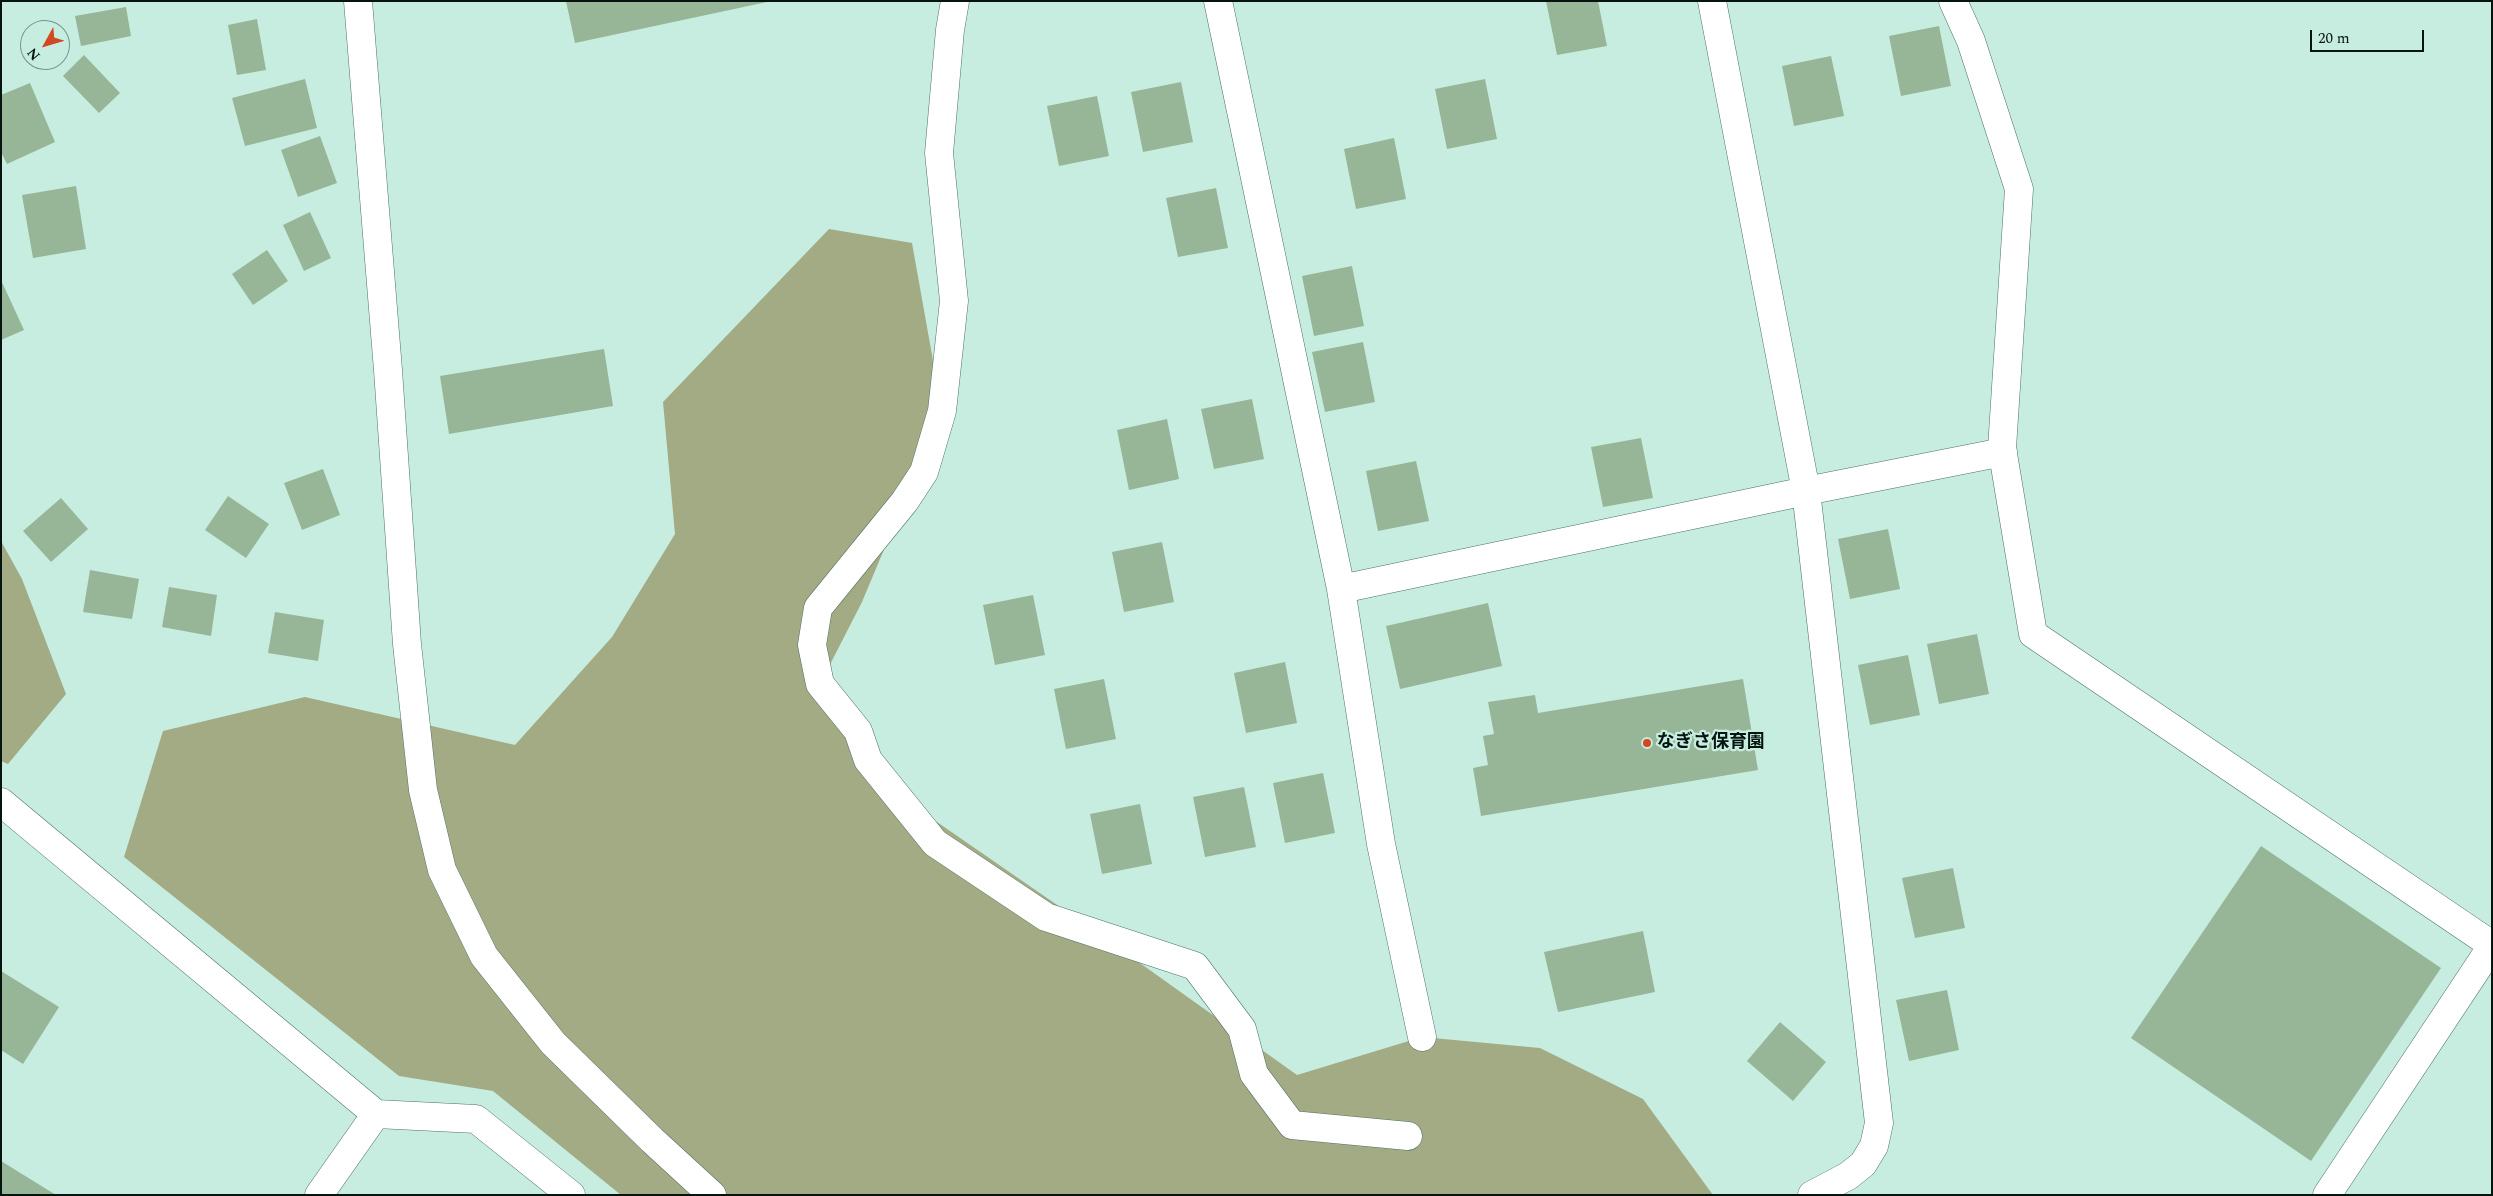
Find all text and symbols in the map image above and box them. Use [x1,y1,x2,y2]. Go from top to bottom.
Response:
north arrow [20,20,70,70]
scale bar [2313,20,2427,52]
text: 20 m [2318,27,2350,50]
text: N [22,43,45,65]
place label: なぎさ保育園 [1657,732,1765,754]
marker: なぎさ保育園 [1641,737,1653,749]

